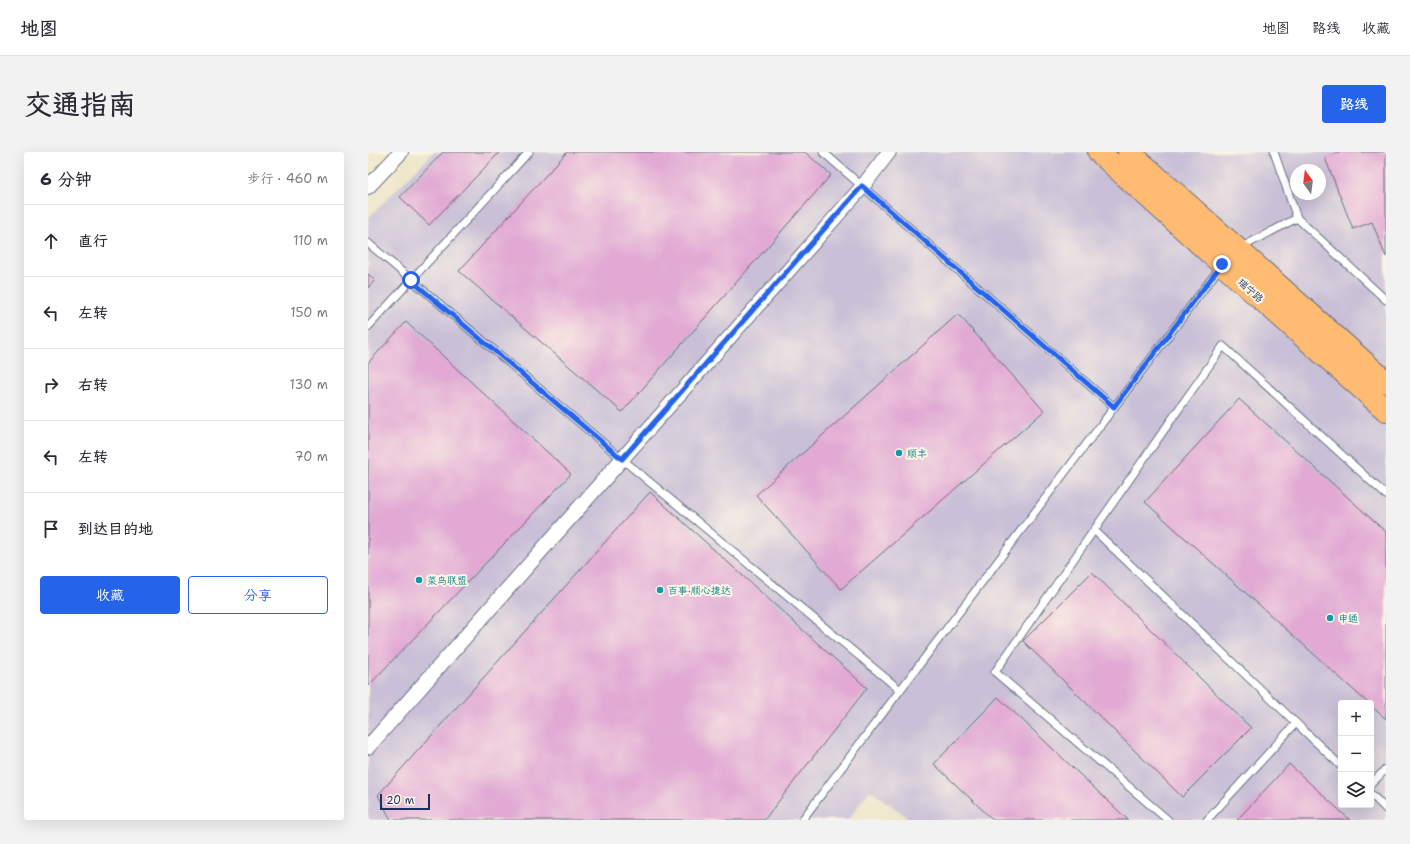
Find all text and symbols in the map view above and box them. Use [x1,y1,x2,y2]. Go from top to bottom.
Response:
text: 地图 [20,16,58,41]
text: 地图 [1262,19,1290,37]
text: 路线 [1312,19,1340,37]
text: 收藏 [1362,19,1390,37]
text: 交通指南 [24,85,136,123]
button: 路线 [1322,85,1386,123]
north arrow [1290,164,1326,200]
text: 6 分钟 [40,168,92,190]
text: 步行 · 460 m [247,170,328,187]
icon: ahead [40,230,62,252]
text: 直行 [78,231,108,251]
text: 110 m [293,232,328,249]
route end [1213,255,1231,273]
route start [402,271,420,289]
street label: 瑞宁路 [1235,276,1266,305]
icon: left [40,302,62,324]
text: 左转 [78,303,108,323]
text: 150 m [290,304,328,321]
icon: right [40,374,62,396]
text: 右转 [78,375,108,395]
text: 130 m [290,376,328,393]
icon: left [40,446,62,468]
text: 左转 [78,447,108,467]
place label: 顺丰 [907,447,927,460]
text: 70 m [294,448,328,465]
marker: 顺丰 [894,448,904,458]
icon: arrive [40,518,62,540]
text: 到达目的地 [78,519,153,539]
place label: 菜鸟联盟 [427,574,467,587]
marker: 菜鸟联盟 [414,575,424,585]
button: 收藏 [40,576,180,614]
button: 分享 [188,576,328,614]
place label: 百事·顺心捷达 [668,584,731,597]
marker: 百事·顺心捷达 [655,585,665,595]
place label: 申通 [1338,612,1358,625]
marker: 申通 [1325,613,1335,623]
map controls [1338,700,1374,808]
button: + [1338,700,1374,736]
button: − [1338,736,1374,772]
button: layers [1338,772,1374,808]
scale bar [380,792,430,811]
text: 20 m [386,793,414,808]

